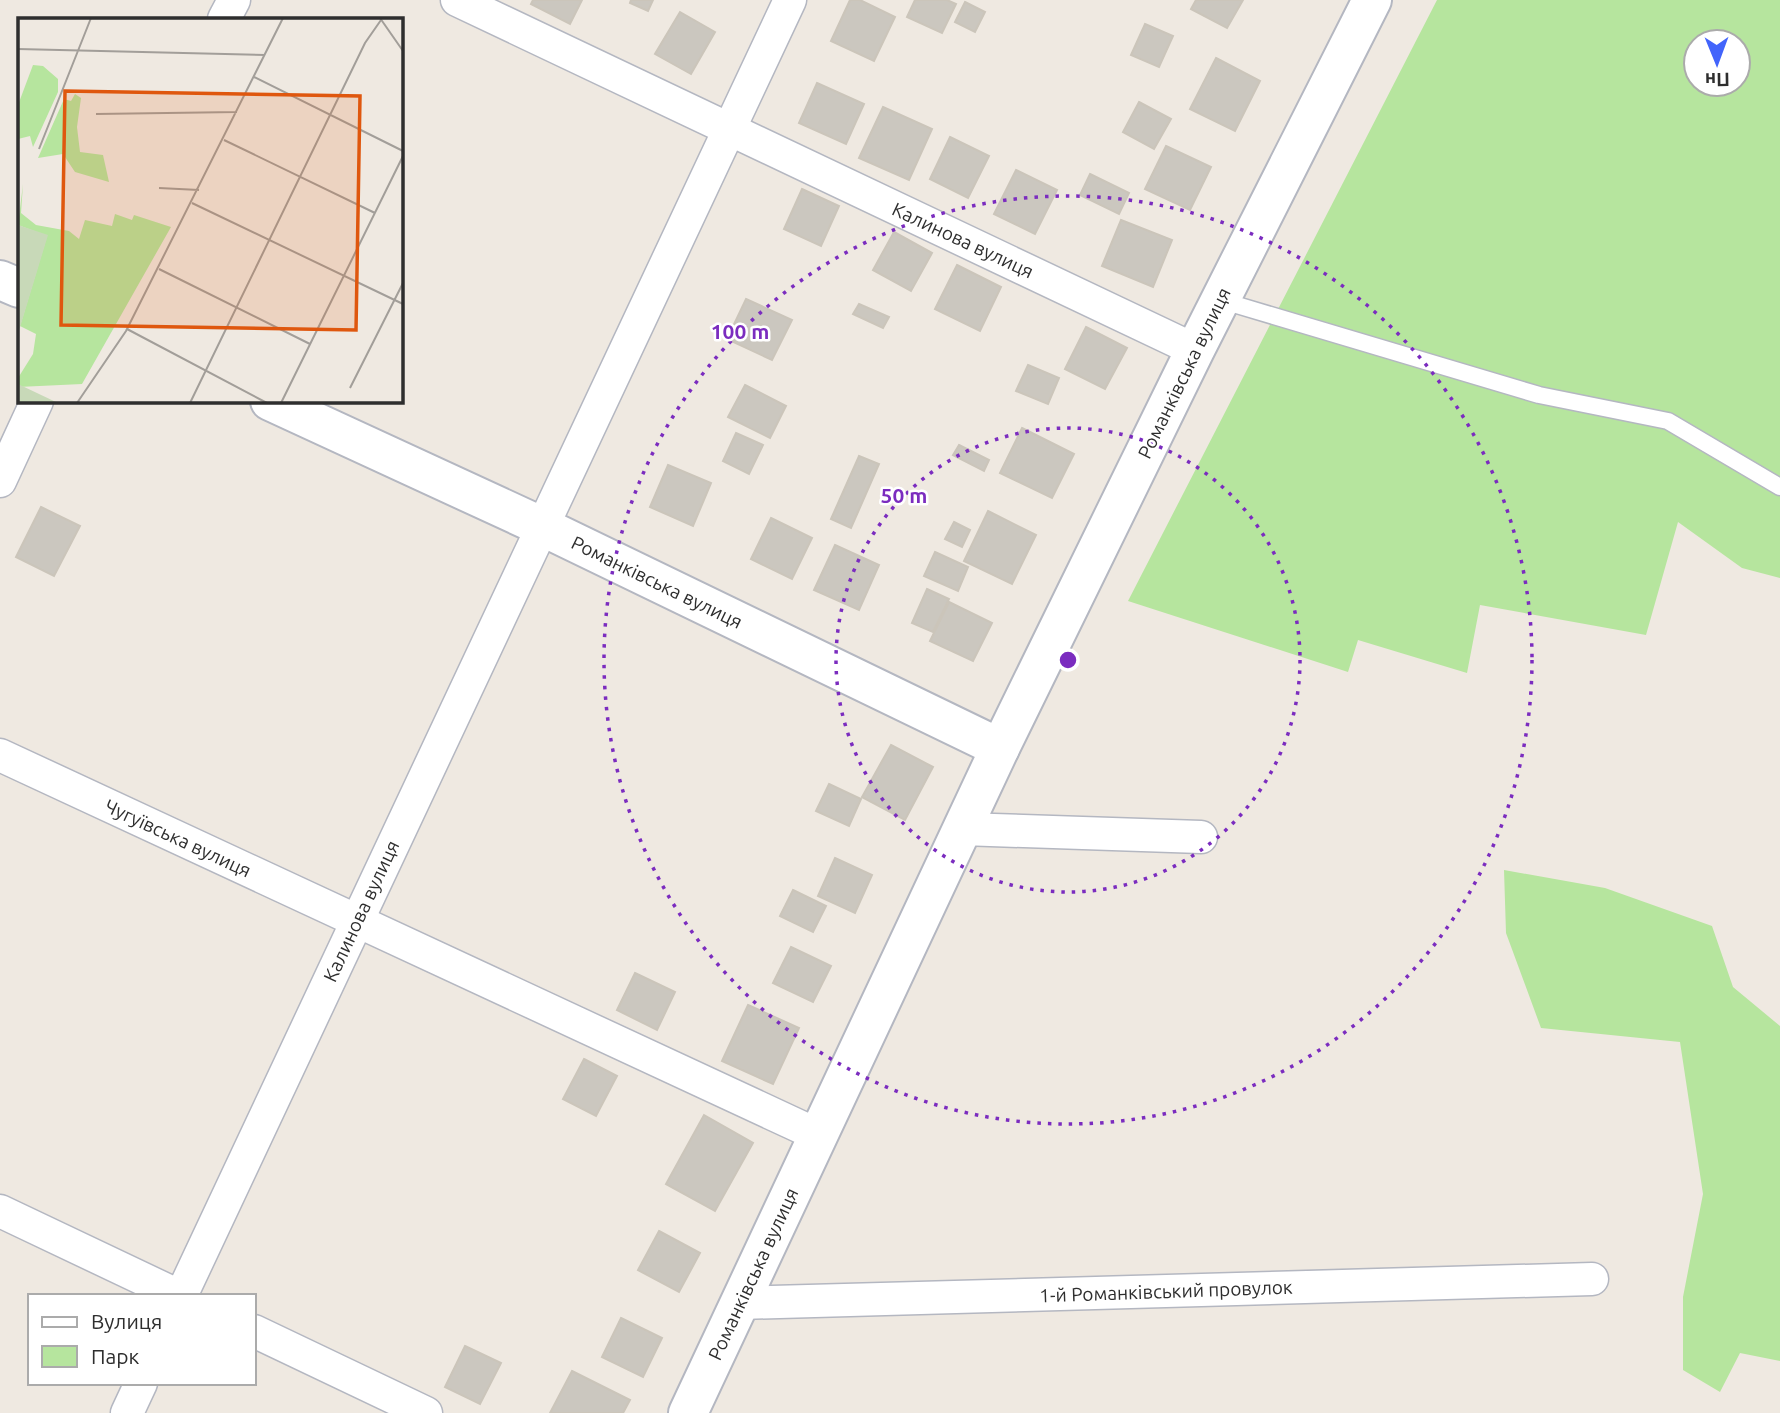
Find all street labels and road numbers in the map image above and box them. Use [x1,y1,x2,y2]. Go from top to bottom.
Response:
street label: Калинова вулиця [889,198,1037,282]
street label: Романківська вулиця [1133,284,1235,462]
street label: Романківська вулиця [568,531,746,633]
street label: Чугуївська вулиця [101,794,255,882]
street label: Калинова вулиця [319,837,403,985]
street label: Романківська вулиця [703,1184,803,1364]
street label: 1-й Романківський провулок [1039,1276,1293,1306]

